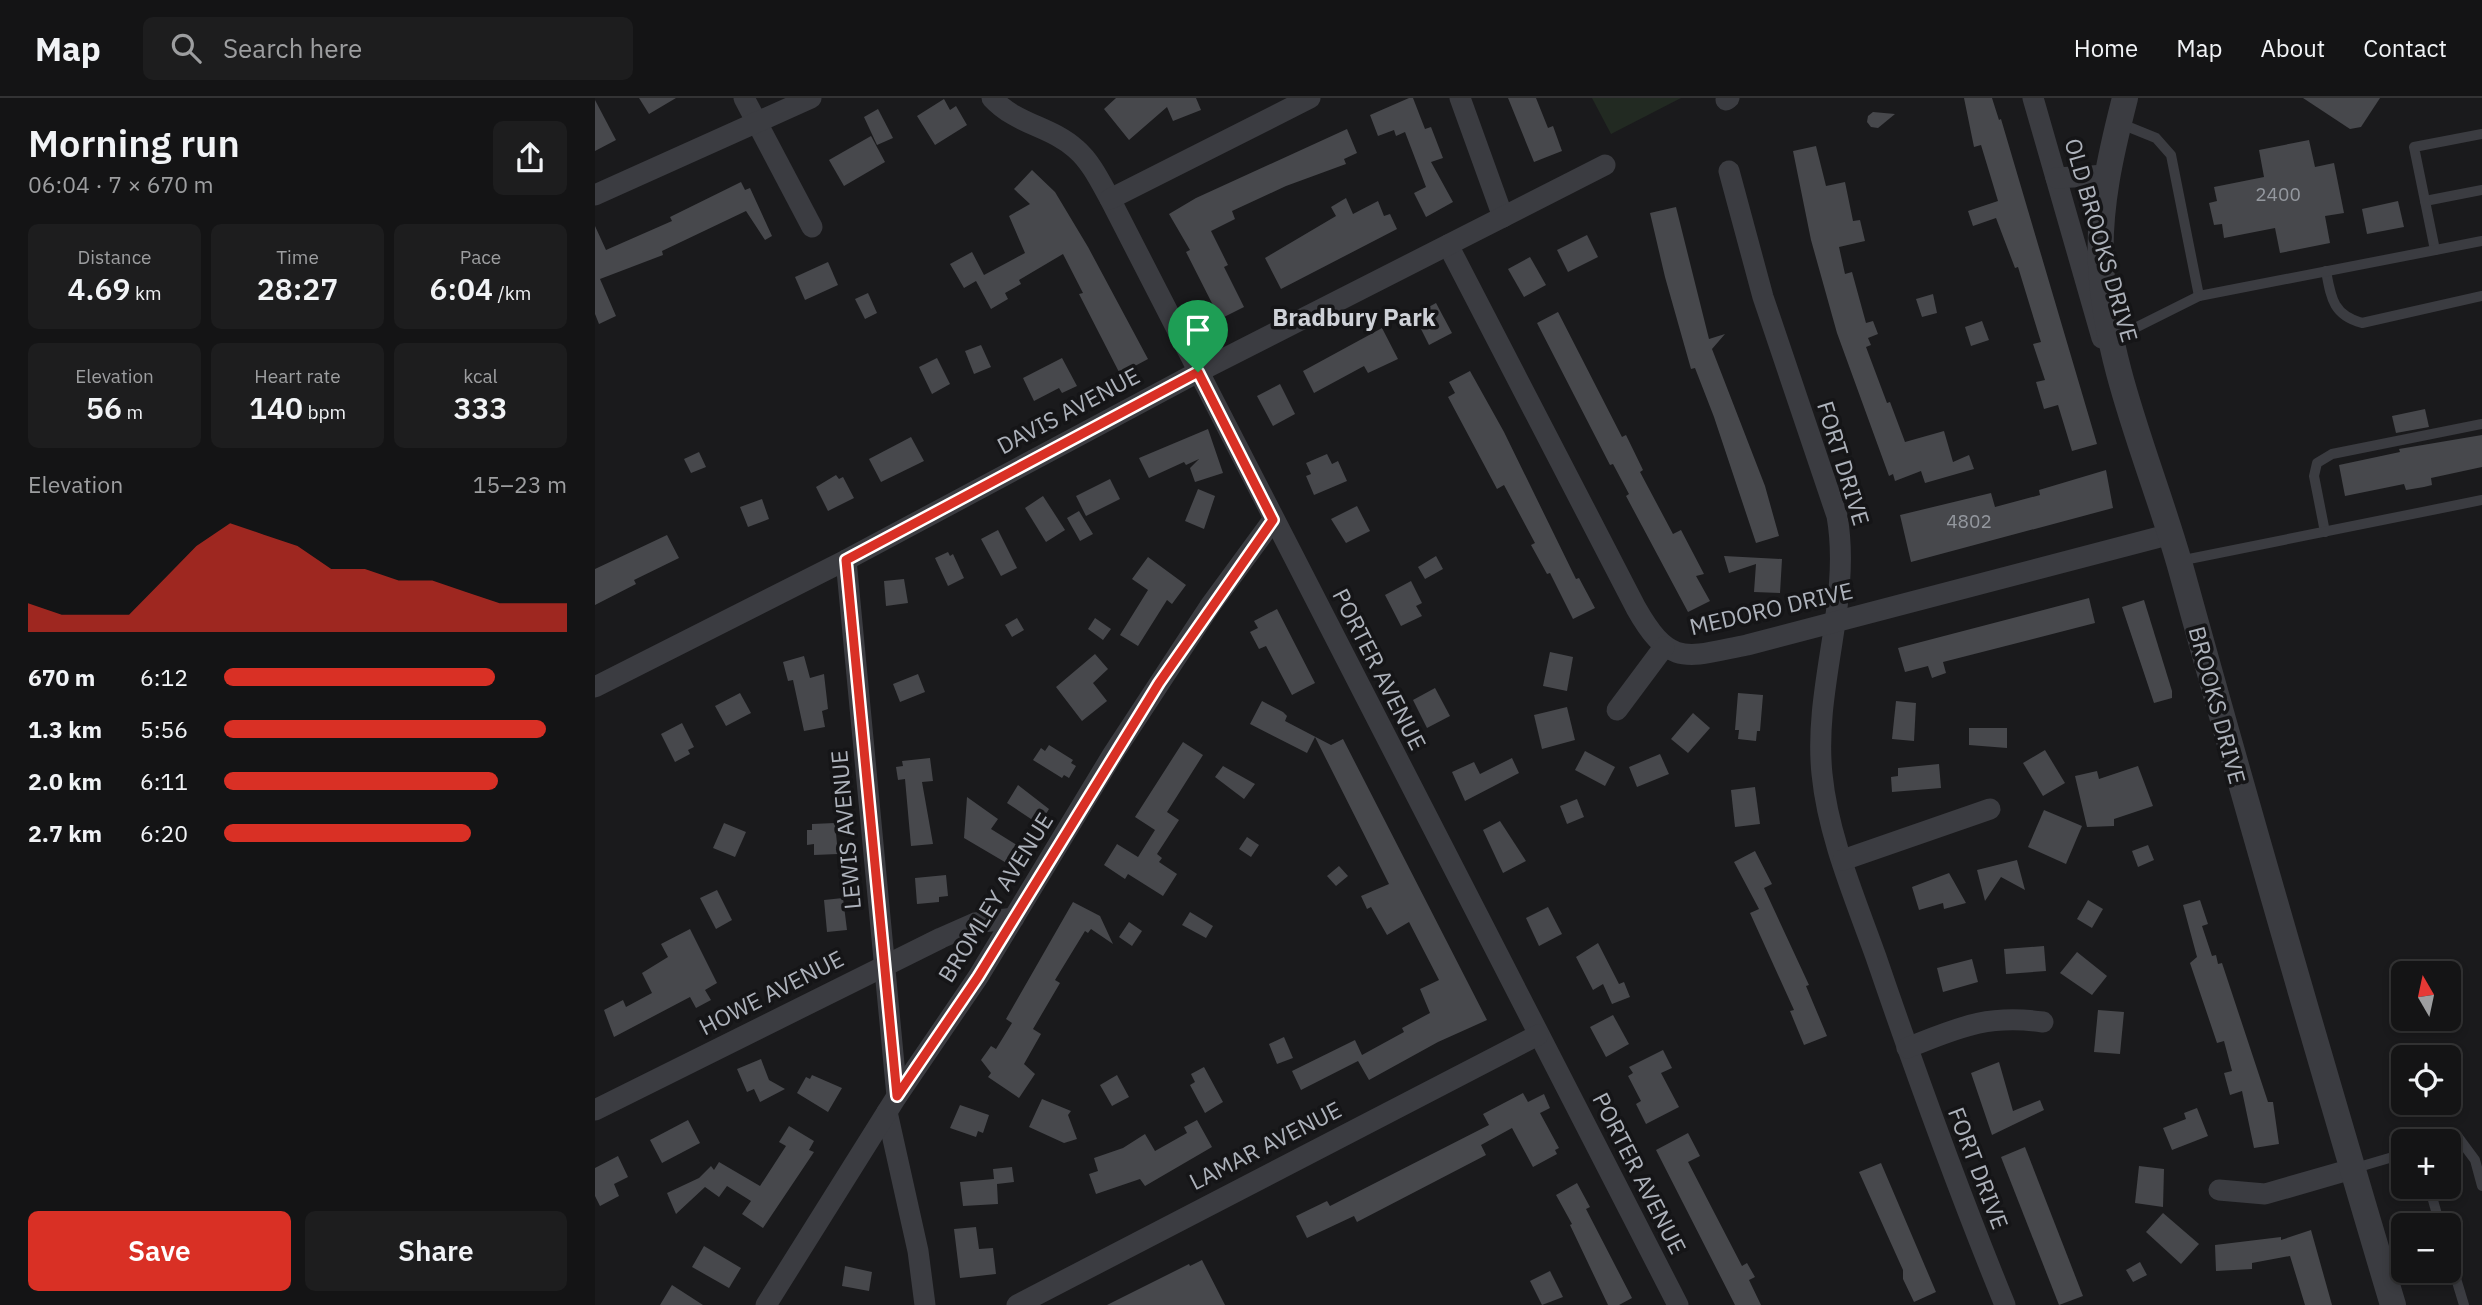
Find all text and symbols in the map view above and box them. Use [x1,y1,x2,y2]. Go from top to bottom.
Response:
search box [143,17,633,80]
text: Map [35,27,101,70]
icon: search [167,29,205,67]
text: Search here [223,31,362,65]
text: Home [2074,32,2138,64]
text: Map [2176,32,2222,64]
text: About [2260,32,2325,64]
text: Contact [2363,32,2447,64]
text: Morning run [28,118,240,167]
button: share [493,121,567,195]
street label: OLD BROOKS DRIVE [2059,135,2145,345]
text: 06:04 · 7 × 670 m [28,169,214,199]
house number: 2400 [2255,182,2301,206]
text: Distance [77,245,152,269]
text: Time [276,245,319,269]
text: Pace [460,245,501,269]
text: 4.69 [67,269,130,308]
text: 28:27 [257,269,338,308]
text: 6:04 [430,269,493,308]
text: km [130,281,162,305]
text: /km [493,281,531,305]
pin [1168,300,1228,372]
district label: Bradbury Park [1272,301,1436,333]
icon: arrive [1179,311,1217,349]
street label: DAVIS AVENUE [991,360,1145,460]
text: Elevation [75,364,154,388]
text: Heart rate [254,364,341,388]
text: kcal [463,364,498,388]
text: 56 [86,388,122,427]
text: 140 [249,388,303,427]
text: 333 [454,388,508,427]
street label: FORT DRIVE [1811,397,1877,529]
text: m [122,400,143,424]
text: bpm [303,400,346,424]
text: Elevation [28,469,123,499]
text: 15–23 m [473,469,567,499]
house number: 4802 [1946,509,1992,533]
street label: MEDORO DRIVE [1686,575,1856,641]
street label: PORTER AVENUE [1326,583,1434,755]
street label: BROOKS DRIVE [2183,623,2253,787]
text: 670 m [28,662,95,692]
text: 6:12 [140,662,188,692]
text: 1.3 km [28,714,102,744]
text: 5:56 [140,714,188,744]
street label: LEWIS AVENUE [823,749,867,911]
text: 2.0 km [28,766,102,796]
text: 6:11 [140,766,188,796]
street label: BROMLEY AVENUE [931,807,1059,987]
text: 2.7 km [28,818,102,848]
text: 6:20 [140,818,188,848]
street label: HOWE AVENUE [694,943,848,1041]
north arrow [2391,961,2461,1031]
map controls [2391,961,2461,1283]
button: locate [2391,1045,2461,1115]
street label: PORTER AVENUE [1586,1087,1694,1259]
street label: LAMAR AVENUE [1184,1094,1346,1196]
street label: FORT DRIVE [1942,1103,2016,1233]
button: + [2391,1129,2461,1199]
button: Save [28,1211,291,1291]
button: Share [305,1211,567,1291]
button: − [2391,1213,2461,1283]

